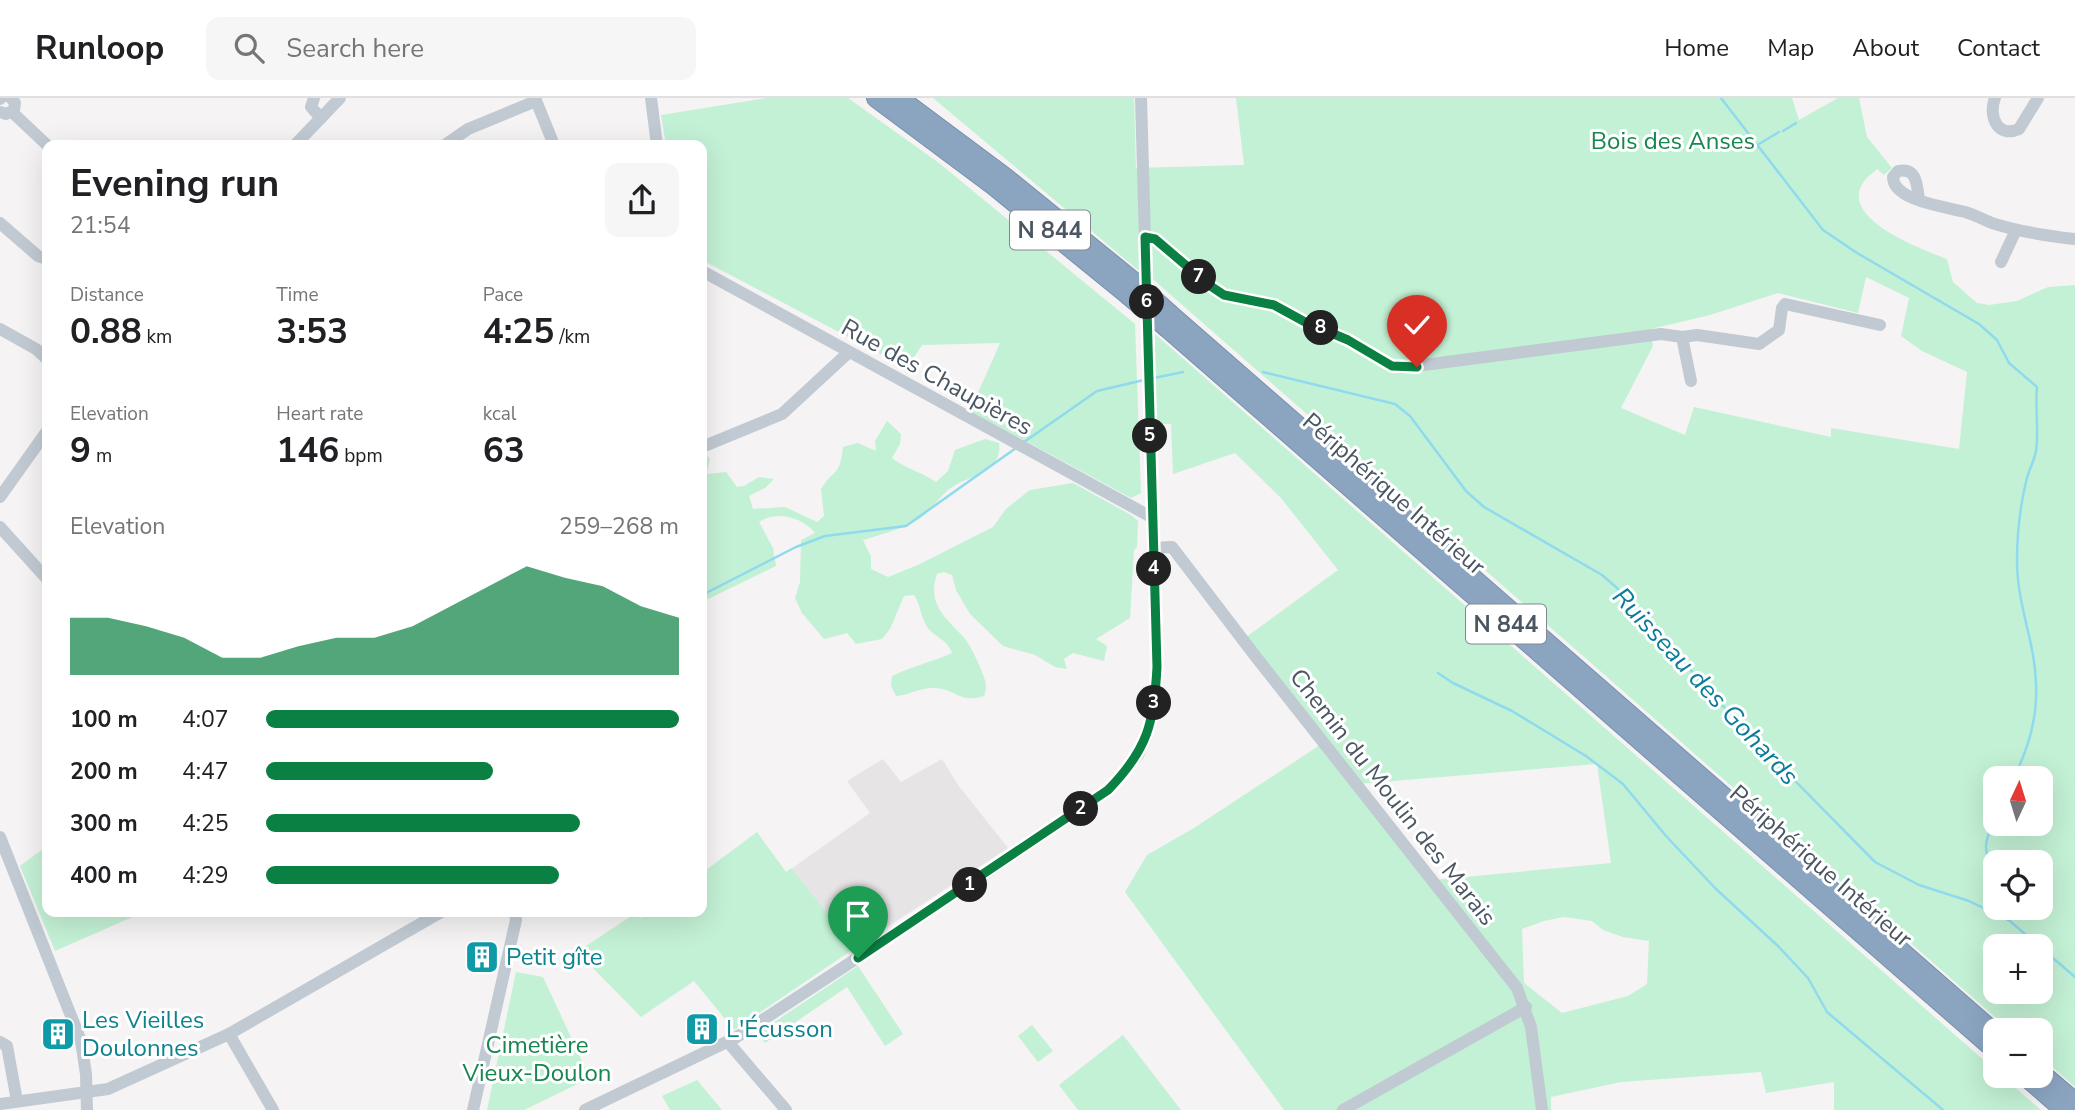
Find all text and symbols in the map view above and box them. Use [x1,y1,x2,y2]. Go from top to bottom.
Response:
search box [206,17,696,80]
text: Runloop [35,26,164,71]
icon: search [230,29,268,67]
text: Search here [286,31,424,66]
text: Home [1664,32,1729,64]
text: Map [1767,32,1814,64]
text: About [1852,32,1919,64]
text: Contact [1957,32,2040,64]
park label: Bois des Anses [1591,125,1755,157]
text: Evening run [70,158,279,209]
button: share [605,163,679,237]
text: 21:54 [70,210,130,241]
road number: N 844 [1010,211,1090,250]
pin: 7 [1182,260,1216,294]
text: 7 [1193,263,1204,289]
text: Distance [70,282,144,308]
text: Time [276,282,319,308]
text: Pace [483,282,523,308]
pin: 6 [1130,284,1164,320]
text: 6 [1141,288,1152,314]
pin [1387,295,1447,367]
icon: check [1398,306,1436,344]
text: 0.88 [70,308,142,355]
text: 3:53 [276,308,348,355]
text: 4:25 [483,308,554,355]
pin: 8 [1304,310,1338,345]
street label: Rue des Chaupières [836,311,1038,443]
text: 8 [1315,314,1326,340]
text: km [142,324,172,350]
text: /km [554,324,590,350]
text: Elevation [70,401,149,427]
text: Heart rate [276,401,363,427]
text: kcal [483,401,516,427]
street label: Périphérique Intérieur [1296,406,1492,583]
pin: 5 [1132,418,1168,454]
text: 5 [1144,422,1155,448]
text: 9 [70,427,91,474]
text: 146 [276,427,339,474]
text: 63 [483,427,525,474]
text: m [91,443,112,469]
text: bpm [339,443,383,469]
text: Elevation [70,511,165,542]
text: 259–268 m [559,511,679,542]
pin: 4 [1136,552,1172,587]
text: 4 [1148,555,1159,581]
water label: Ruisseau des Gohards [1605,580,1807,793]
road number: N 844 [1466,604,1546,644]
street label: Chemin du Moulin des Marais [1283,662,1503,932]
pin: 3 [1136,686,1172,720]
text: 3 [1148,689,1159,715]
text: 100 m [70,704,138,735]
text: 4:07 [182,704,229,735]
text: 200 m [70,756,138,787]
text: 4:47 [182,756,229,787]
north arrow [1983,766,2053,836]
map controls [1983,766,2053,1088]
street label: Périphérique Intérieur [1723,778,1919,955]
pin: 2 [1064,792,1098,826]
text: 2 [1075,795,1086,821]
text: 300 m [70,808,138,839]
text: 4:25 [182,808,229,839]
button: locate [1983,850,2053,920]
text: 400 m [70,860,138,891]
text: 4:29 [182,860,229,891]
pin: 1 [953,868,988,902]
text: 1 [964,871,975,897]
pin [828,886,888,958]
icon: arrive [839,897,877,935]
button: + [1983,934,2053,1004]
building icon: Petit gîte [463,938,501,976]
place label: Petit gîte [506,941,603,973]
place label: Les Vieilles Doulonnes [82,1004,204,1064]
building icon: L'Écusson [683,1010,721,1048]
place label: L'Écusson [726,1013,833,1045]
building icon: Les Vieilles Doulonnes [39,1015,77,1053]
button: − [1983,1018,2053,1088]
park label: Cimetière Vieux-Doulon [462,1029,611,1089]

